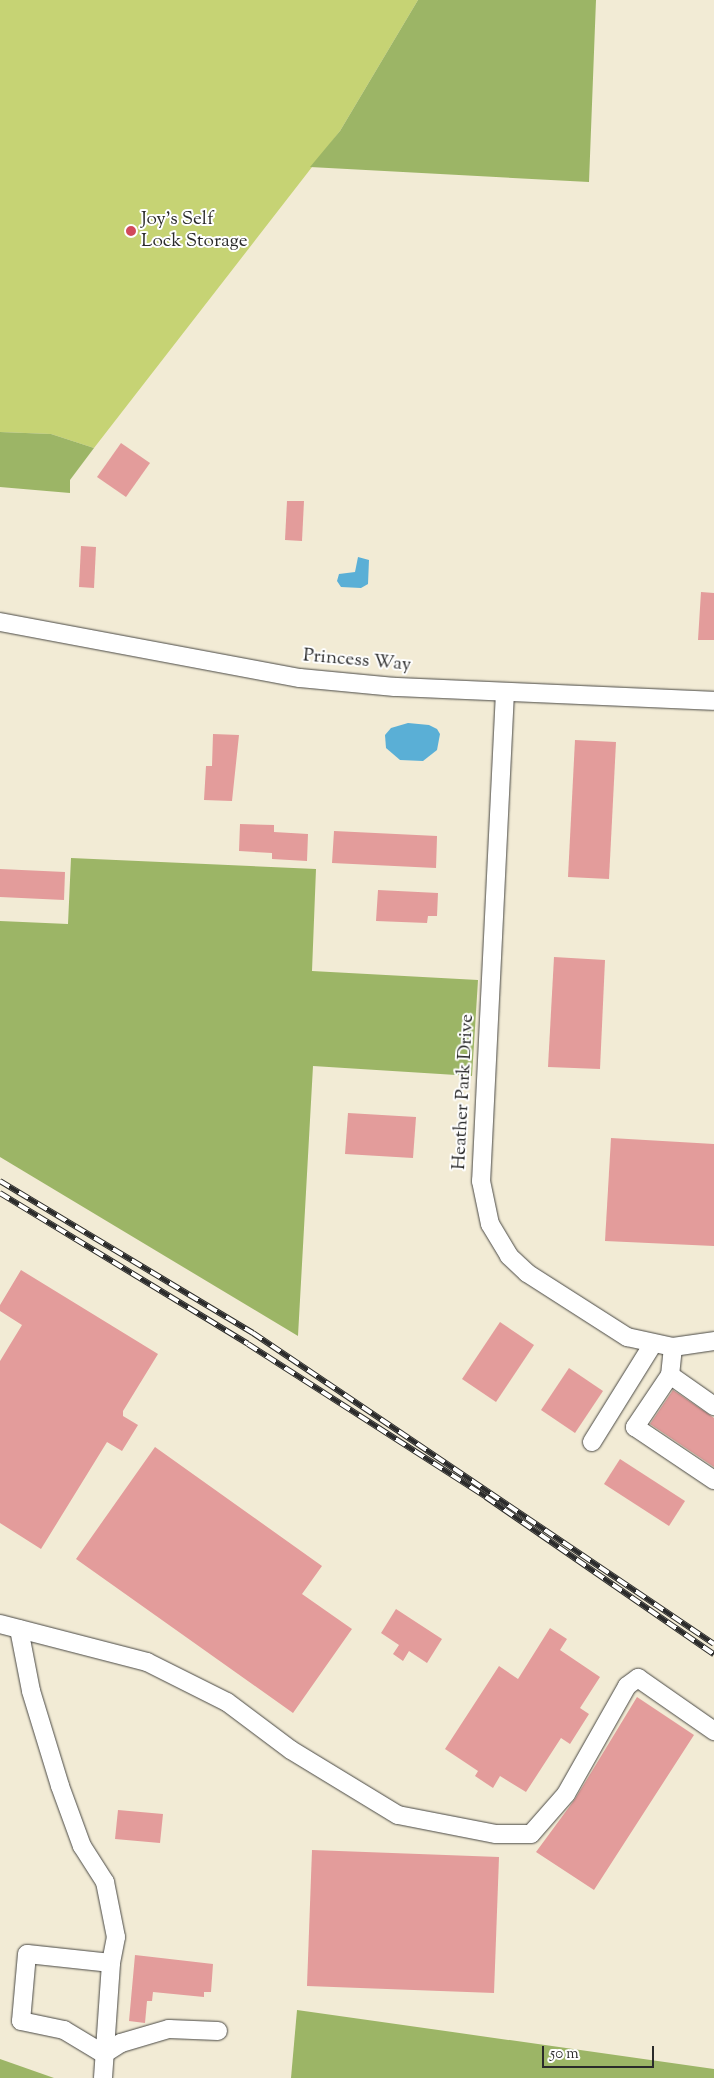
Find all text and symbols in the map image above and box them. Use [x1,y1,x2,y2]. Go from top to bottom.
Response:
place label: Joy's Self Lock Storage [141,209,248,253]
marker: Joy's Self Lock Storage [125,225,137,237]
street label: Princess Way [302,645,412,677]
street label: Heather Park Drive [449,1013,479,1171]
scale bar [544,2036,656,2068]
text: 50 m [550,2044,579,2065]

